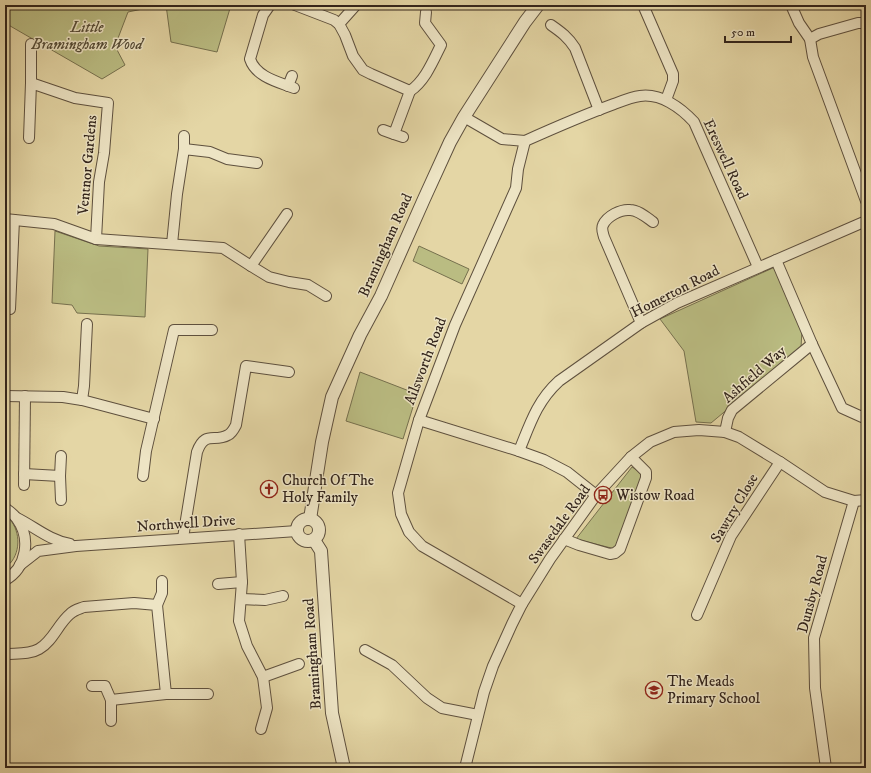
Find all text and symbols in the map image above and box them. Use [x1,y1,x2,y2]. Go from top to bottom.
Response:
park label: Little Bramingham Wood [30,18,145,54]
scale bar [725,18,791,44]
text: 50 m [731,25,755,40]
street label: Ventnor Gardens [74,114,101,217]
street label: Ereswell Road [699,116,753,203]
street label: Bramingham Road [354,190,417,300]
street label: Homerton Road [628,261,723,322]
street label: Ailsworth Road [400,314,451,408]
street label: Ashfield Way [718,341,791,407]
street label: Sawtry Close [706,470,763,546]
place label: Church Of The Holy Family [282,471,374,507]
church icon: Church Of The Holy Family [259,479,279,499]
street label: Swasedale Road [524,480,595,568]
bus stop icon: Wistow Road [593,485,613,505]
place label: Wistow Road [615,486,695,505]
street label: Northwell Drive [136,511,236,536]
street label: Dunsby Road [793,553,832,635]
street label: Bramingham Road [299,597,326,710]
place label: The Meads Primary School [667,672,760,708]
school or university icon: The Meads Primary School [644,680,664,700]

